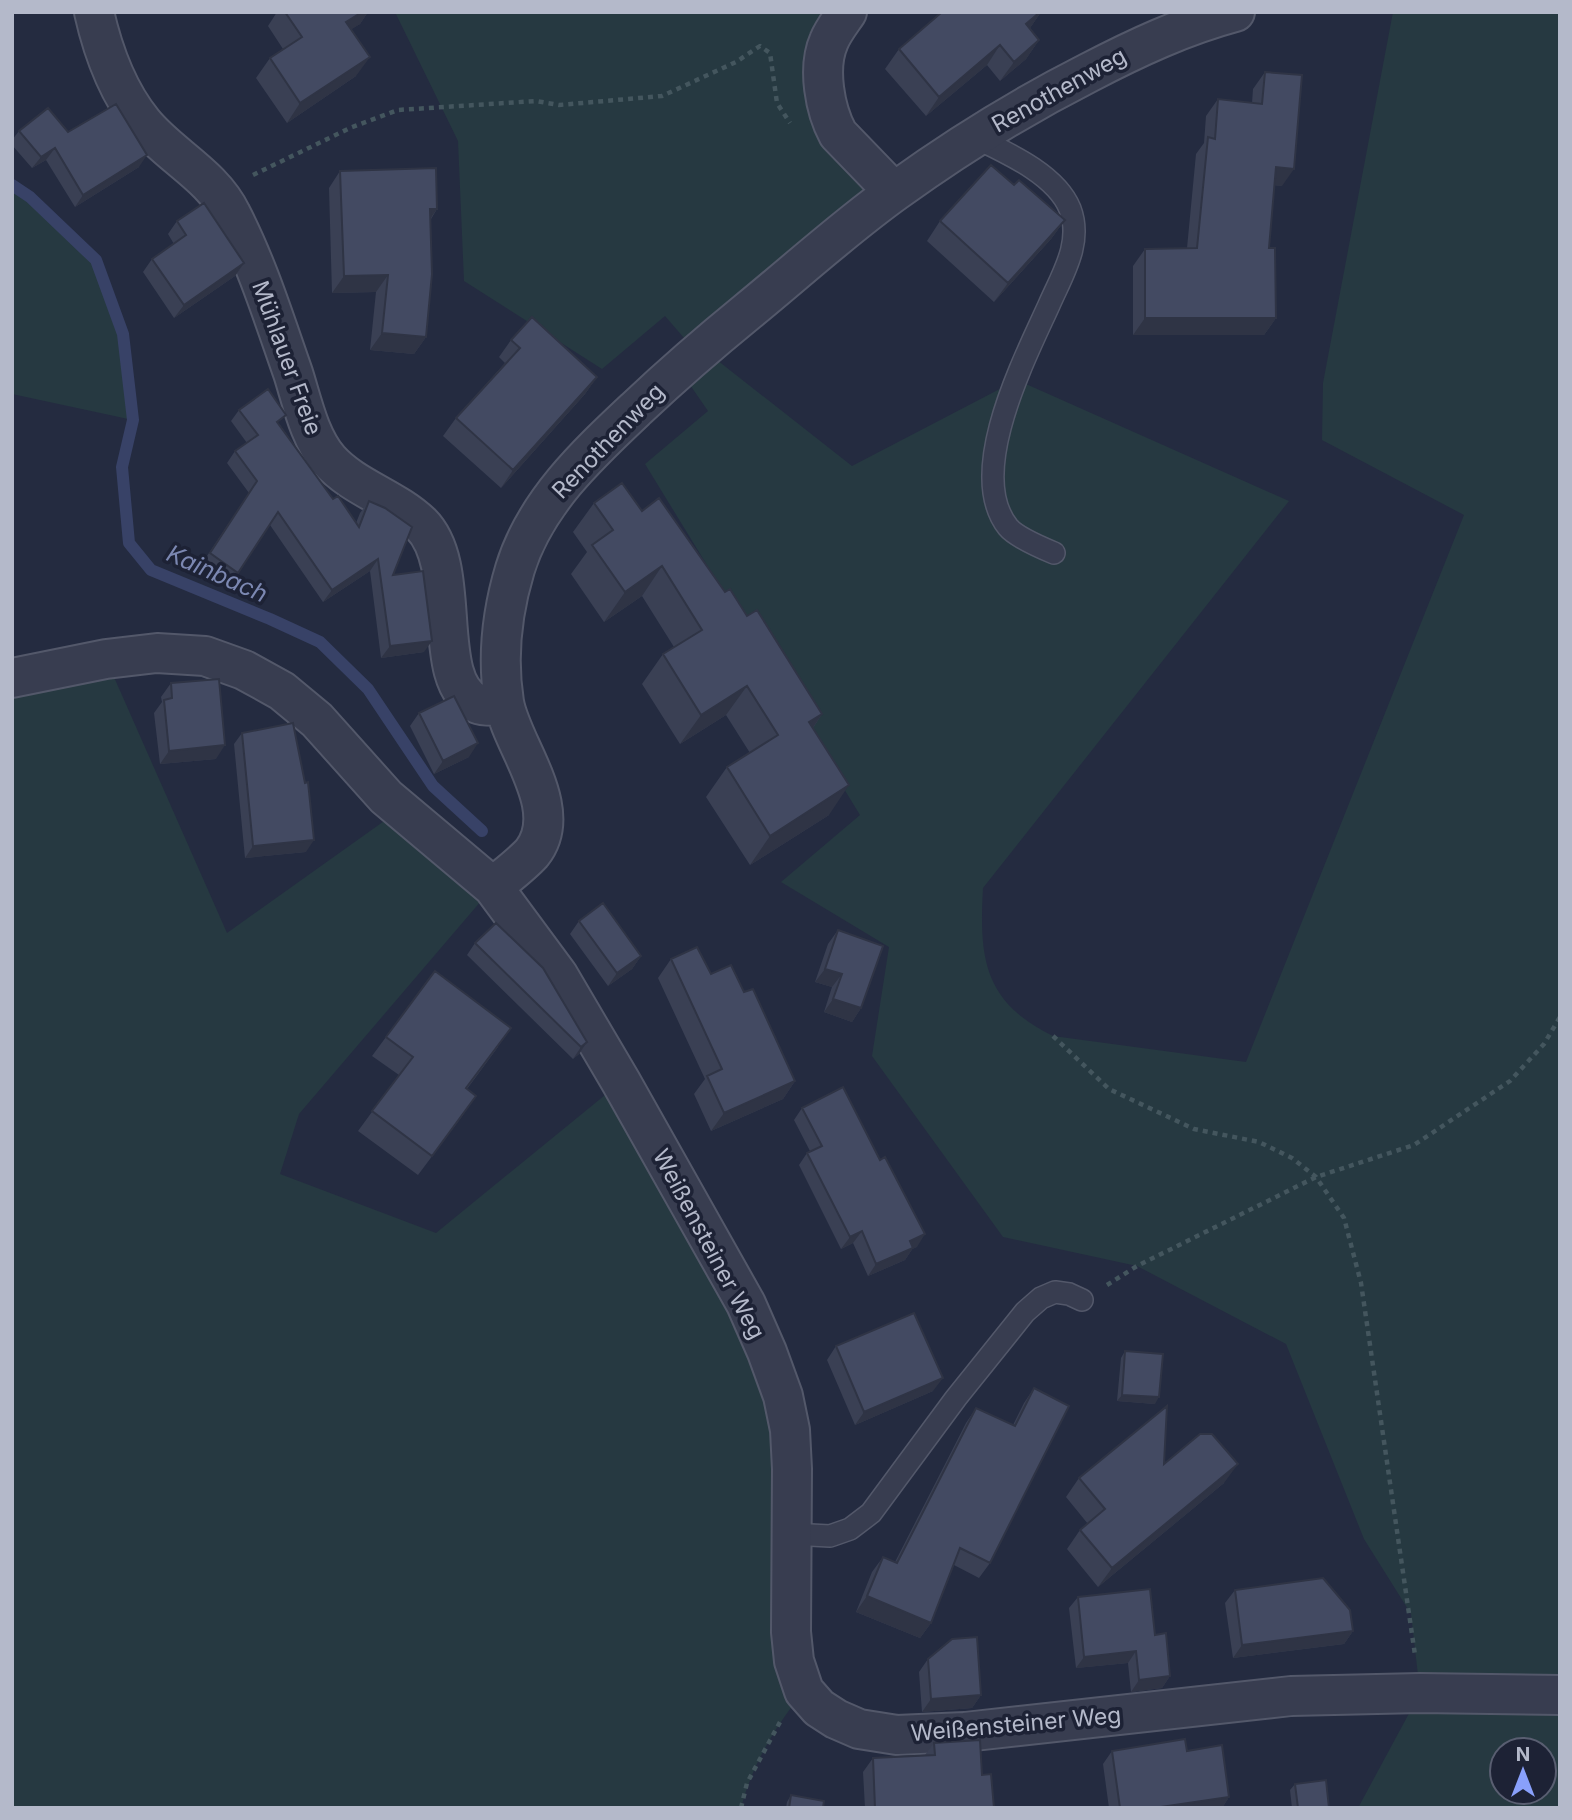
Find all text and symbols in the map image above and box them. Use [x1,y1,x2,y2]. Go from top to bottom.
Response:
street label: Renothenweg [987,42,1131,138]
street label: Mühlauer Freie [246,277,328,439]
street label: Renothenweg [546,378,670,504]
water label: Kainbach [162,538,272,609]
street label: Weißensteiner Weg [647,1144,771,1344]
street label: Weißensteiner Weg [910,1701,1122,1747]
north arrow [1488,1736,1558,1806]
text: N [1516,1743,1530,1766]

